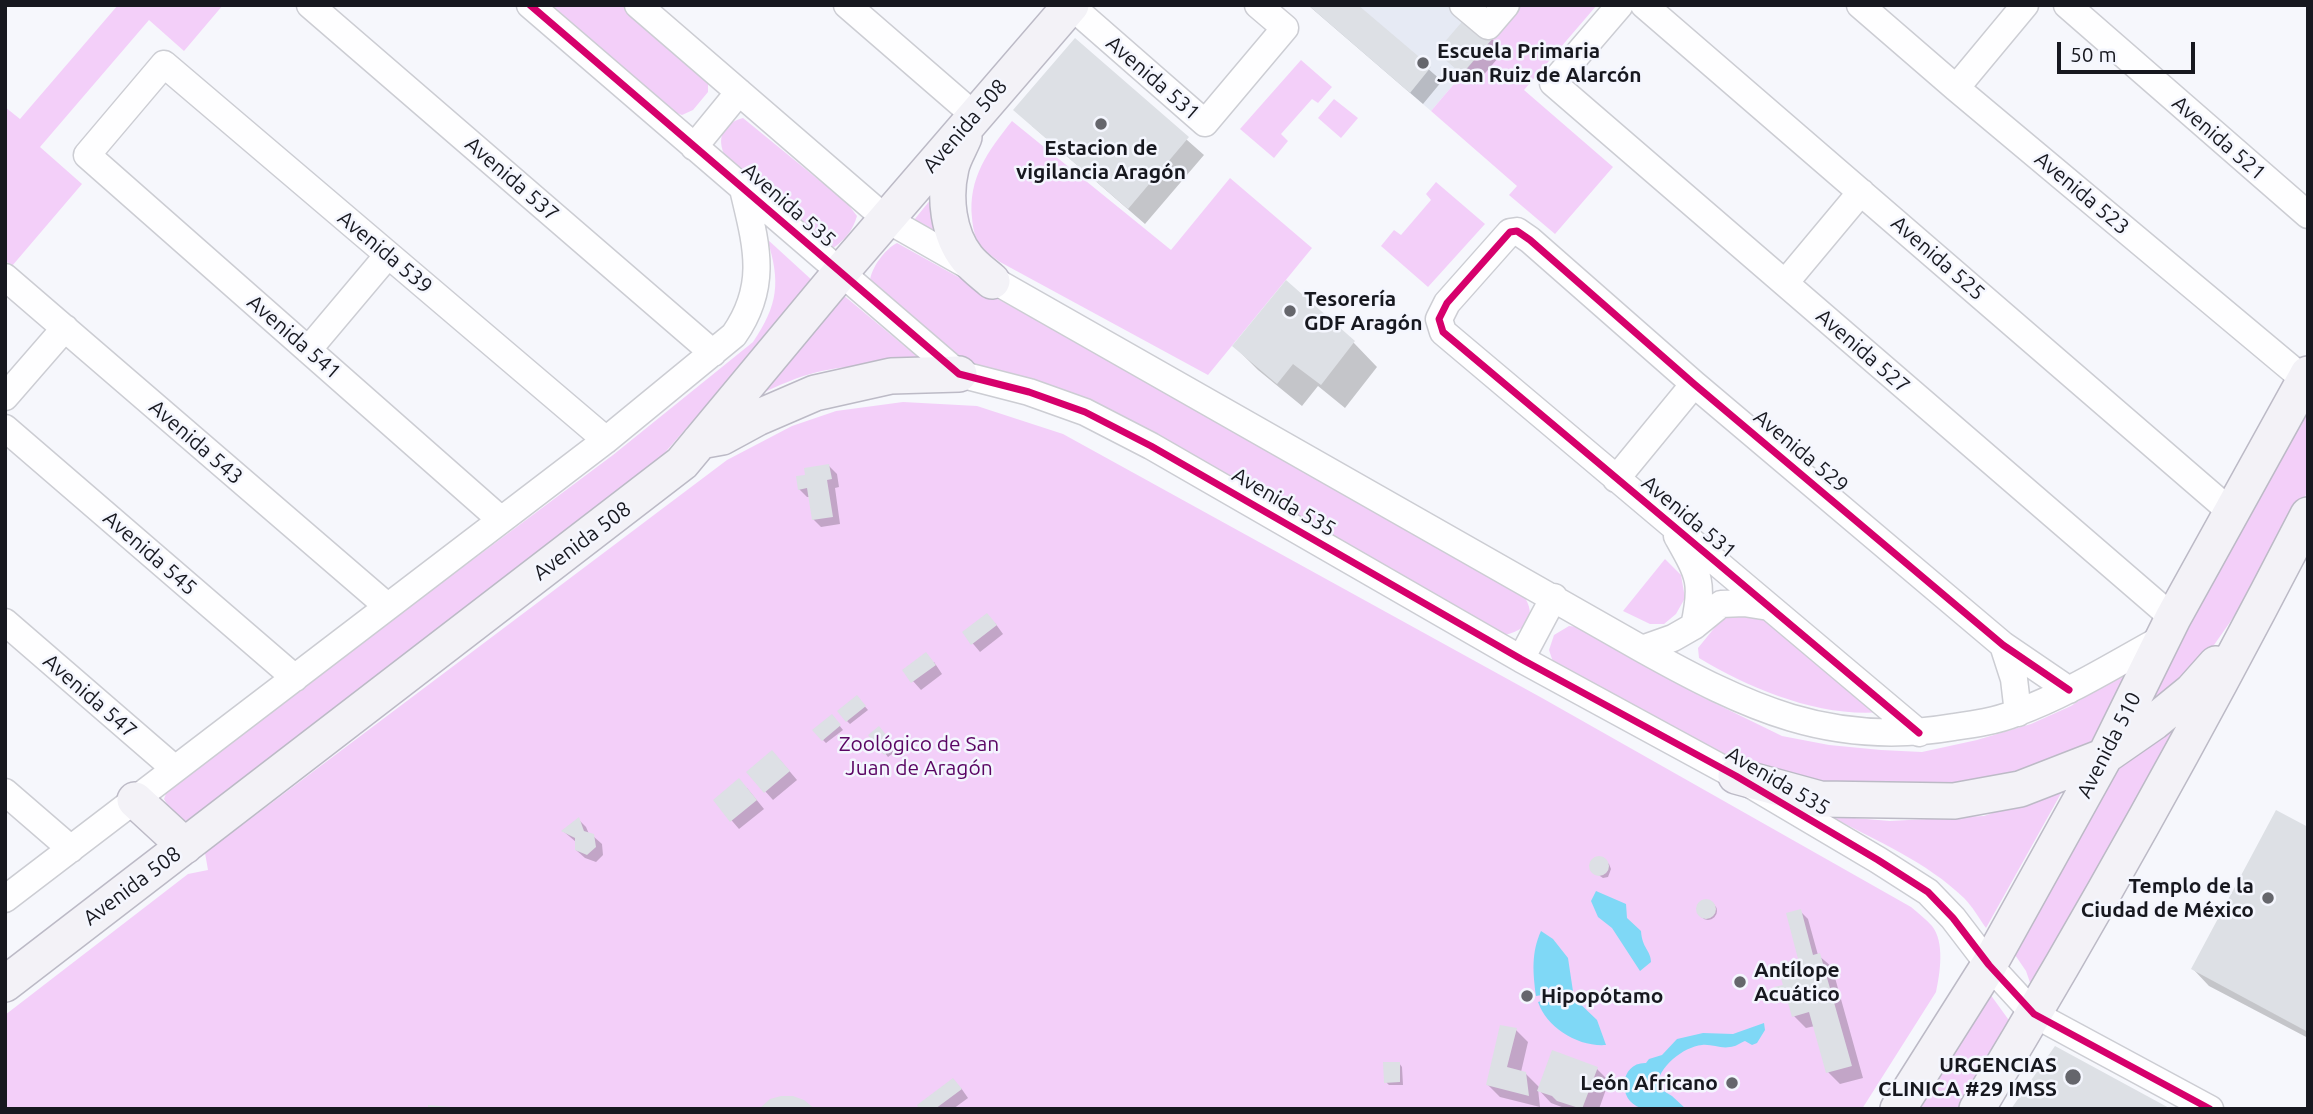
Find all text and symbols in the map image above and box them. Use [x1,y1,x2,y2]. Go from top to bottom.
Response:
scale bar [2061,28,2199,72]
street label: Avenida 531 [1101,31,1205,125]
place label: Escuela Primaria Juan Ruiz de Alarcón [1437,38,1642,88]
text: 50 m [2070,42,2117,66]
marker: Escuela Primaria Juan Ruiz de Alarcón [1415,55,1431,71]
street label: Avenida 508 [918,74,1012,178]
street label: Avenida 521 [2167,91,2271,185]
marker: Estacion de vigilancia Aragón [1093,116,1109,132]
street label: Avenida 537 [460,132,564,226]
place label: Estacion de vigilancia Aragón [1016,135,1186,185]
street label: Avenida 523 [2030,146,2134,240]
street label: Avenida 535 [737,158,841,252]
street label: Avenida 539 [333,205,437,299]
street label: Avenida 525 [1886,211,1990,305]
place label: Tesorería GDF Aragón [1304,286,1423,336]
street label: Avenida 541 [242,290,346,384]
marker: Tesorería GDF Aragón [1282,303,1298,319]
street label: Avenida 527 [1811,304,1915,398]
street label: Avenida 543 [144,395,248,489]
street label: Avenida 529 [1749,404,1853,498]
street label: Avenida 535 [1228,462,1340,542]
street label: Avenida 531 [1637,470,1741,564]
street label: Avenida 508 [528,496,636,586]
street label: Avenida 545 [98,506,202,600]
street label: Avenida 547 [38,649,142,743]
street label: Avenida 510 [2072,688,2146,802]
park label: Zoológico de San Juan de Aragón [839,731,999,781]
street label: Avenida 535 [1722,741,1834,821]
street label: Avenida 508 [78,841,186,931]
place label: Templo de la Ciudad de México [2081,873,2254,923]
marker: Templo de la Ciudad de México [2260,890,2276,906]
place label: Antílope Acuático [1754,957,1840,1007]
marker: Antílope Acuático [1732,974,1748,990]
place label: Hipopótamo [1541,983,1663,1009]
marker: Hipopótamo [1519,988,1535,1004]
place label: URGENCIAS CLINICA #29 IMSS [1878,1052,2057,1102]
marker: URGENCIAS CLINICA #29 IMSS [2063,1067,2083,1087]
place label: León Africano [1580,1070,1718,1096]
marker: León Africano [1724,1075,1740,1091]

